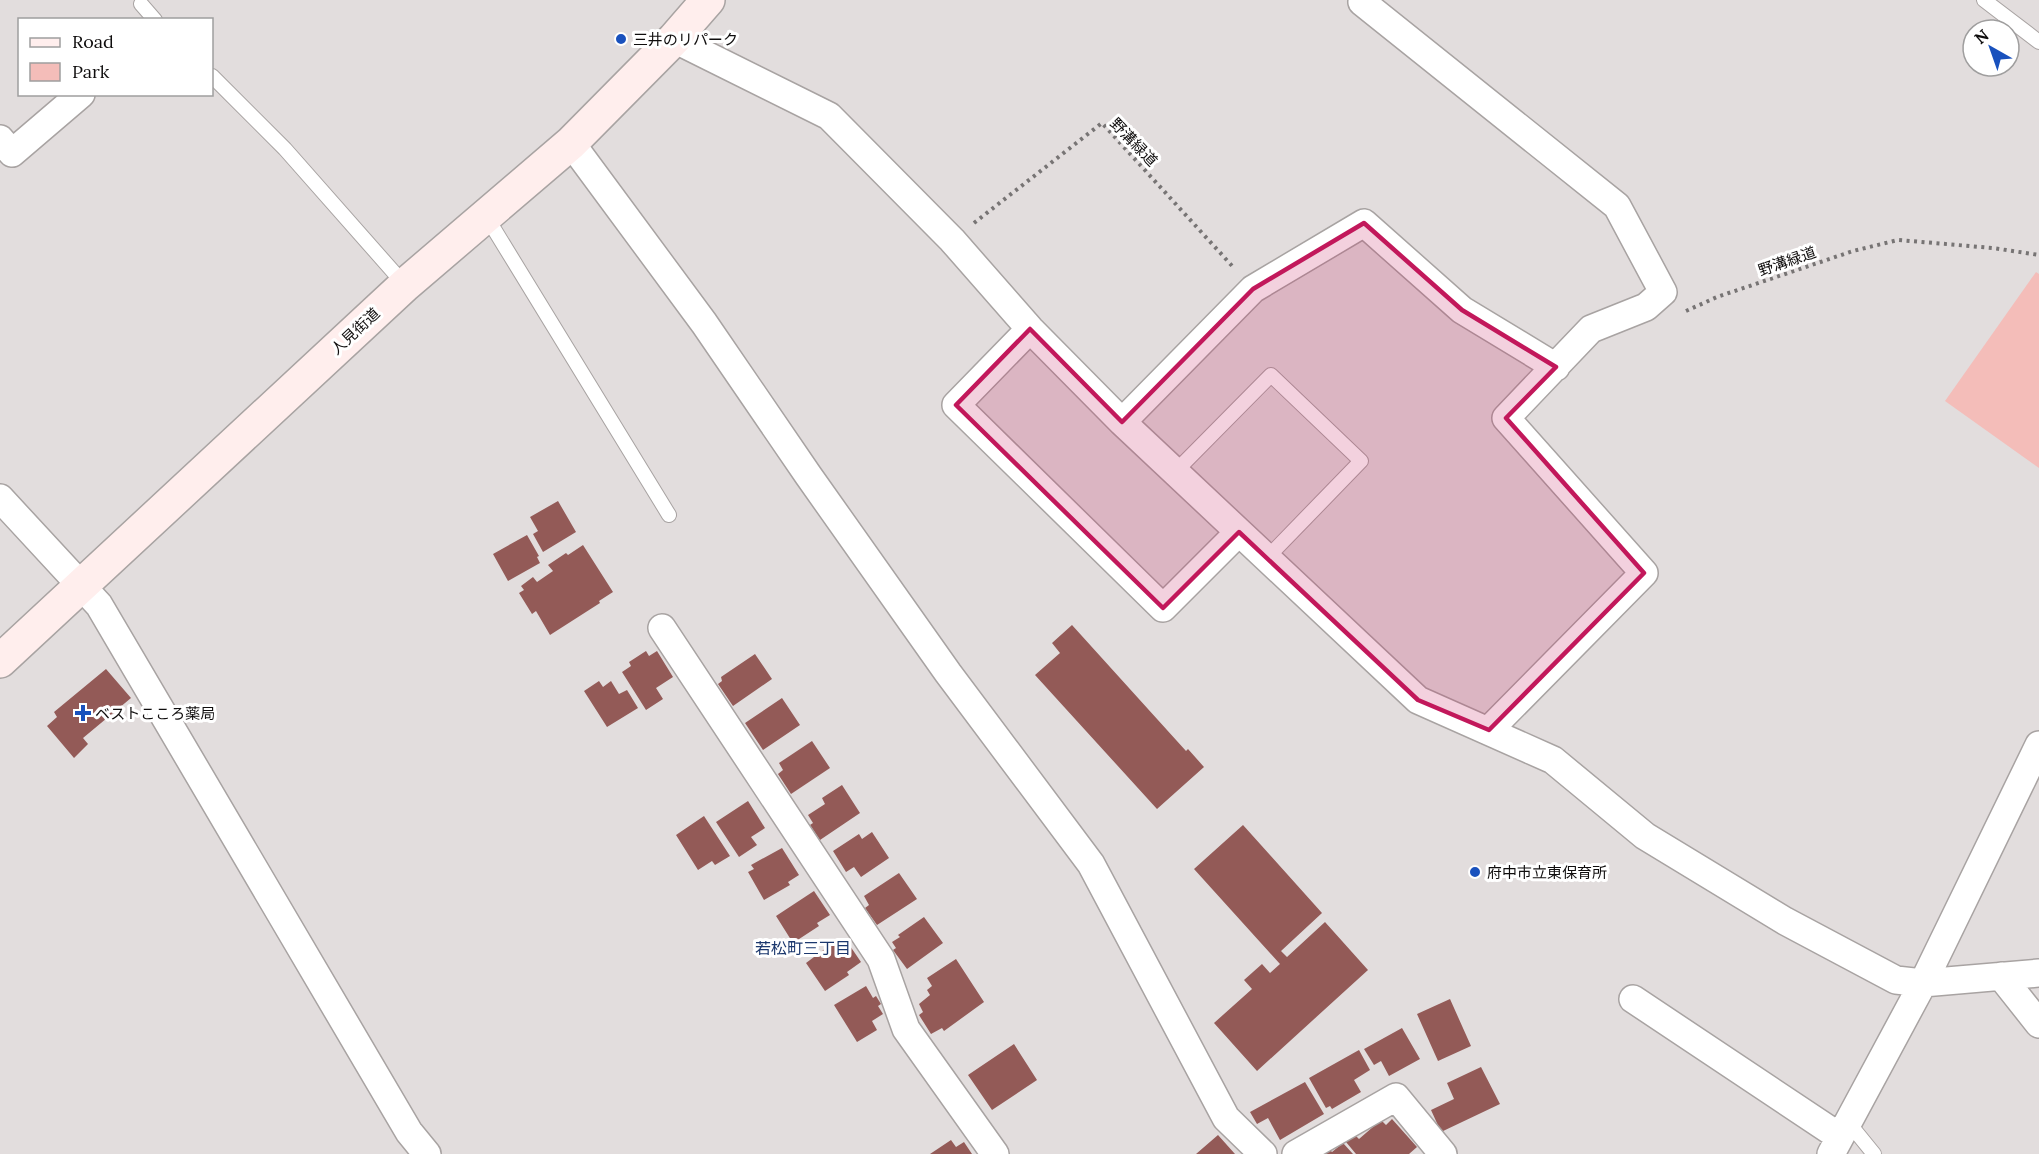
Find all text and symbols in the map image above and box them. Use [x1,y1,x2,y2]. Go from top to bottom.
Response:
legend [18,18,213,96]
north arrow [1961,18,2021,78]
text: N [1970,25,1993,48]
text: Road [72,30,114,53]
place label: 三井のリパーク [633,30,738,49]
marker: 三井のリパーク [614,32,628,46]
text: Park [72,60,110,83]
street label: 野溝緑道 [1106,114,1162,170]
street label: 野溝緑道 [1756,242,1818,280]
street label: 人見街道 [327,304,383,358]
place label: ベストこころ薬局 [95,704,215,723]
marker: ベストこころ薬局 [76,706,90,720]
place label: 府中市立東保育所 [1487,863,1607,882]
marker: 府中市立東保育所 [1468,865,1482,879]
district label: 若松町三丁目 [755,938,851,958]

